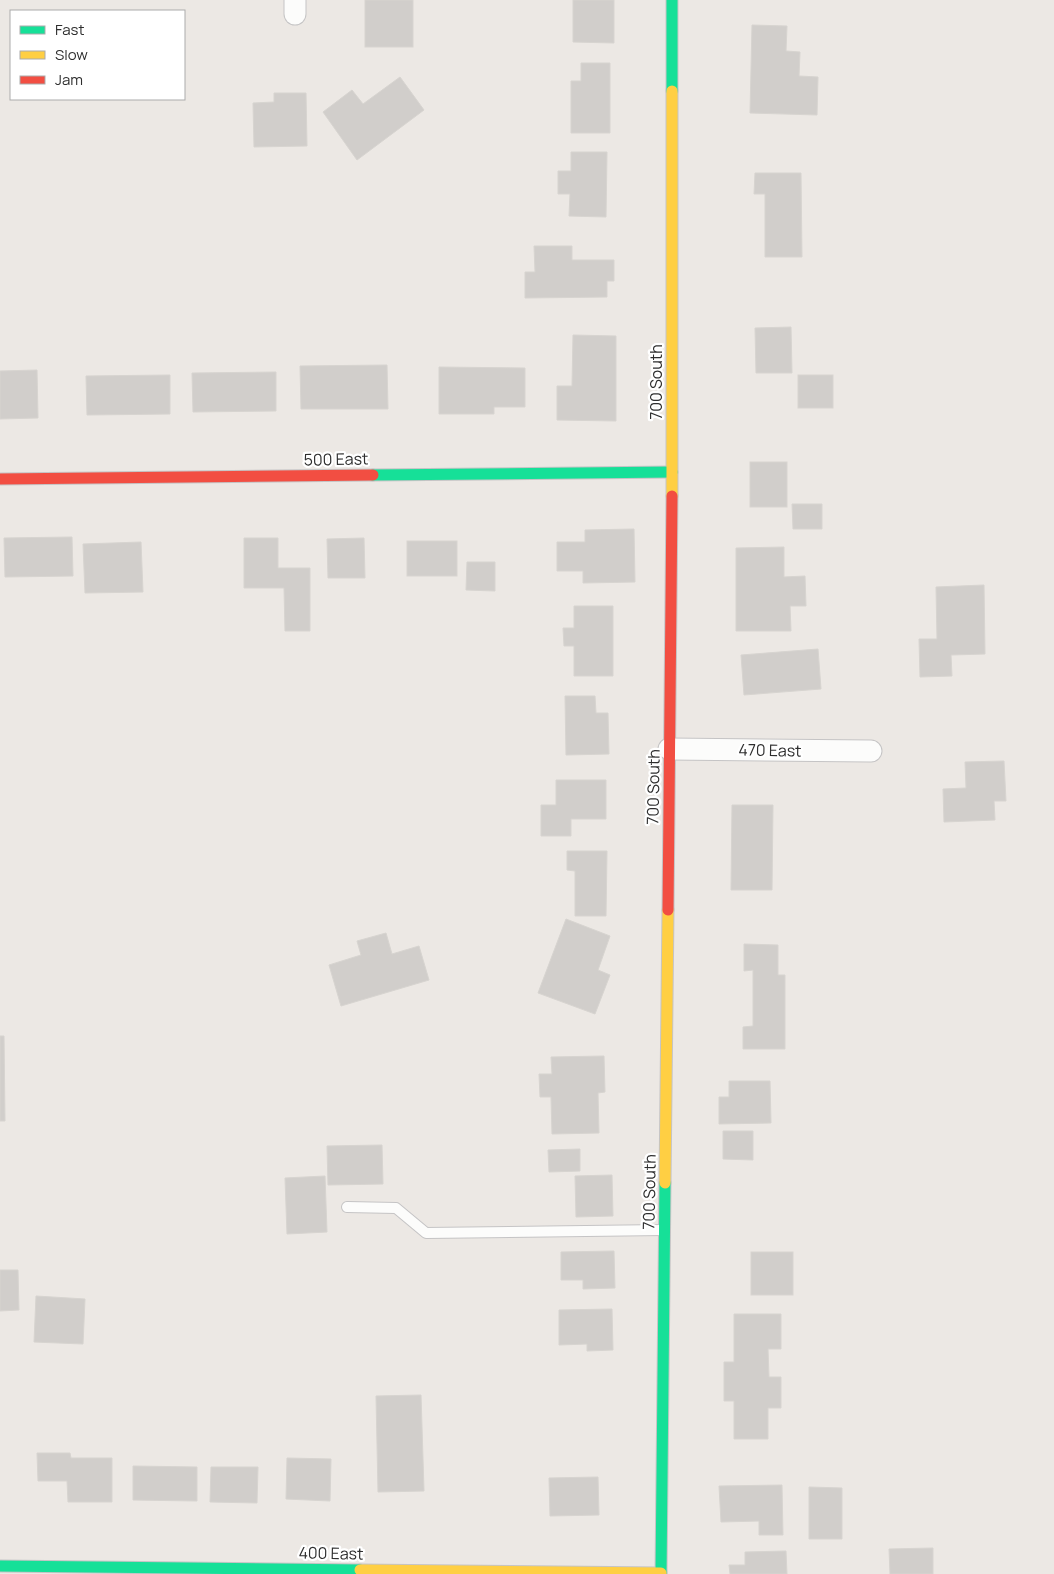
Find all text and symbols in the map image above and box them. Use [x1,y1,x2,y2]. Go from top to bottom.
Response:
legend [10,10,185,100]
text: Fast [55,19,84,40]
text: Slow [55,44,88,65]
text: Jam [55,69,83,90]
street label: 700 South [645,344,667,420]
street label: 500 East [303,447,369,471]
street label: 470 East [738,738,802,762]
street label: 700 South [641,749,665,825]
street label: 700 South [637,1154,661,1230]
street label: 400 East [298,1541,364,1565]

